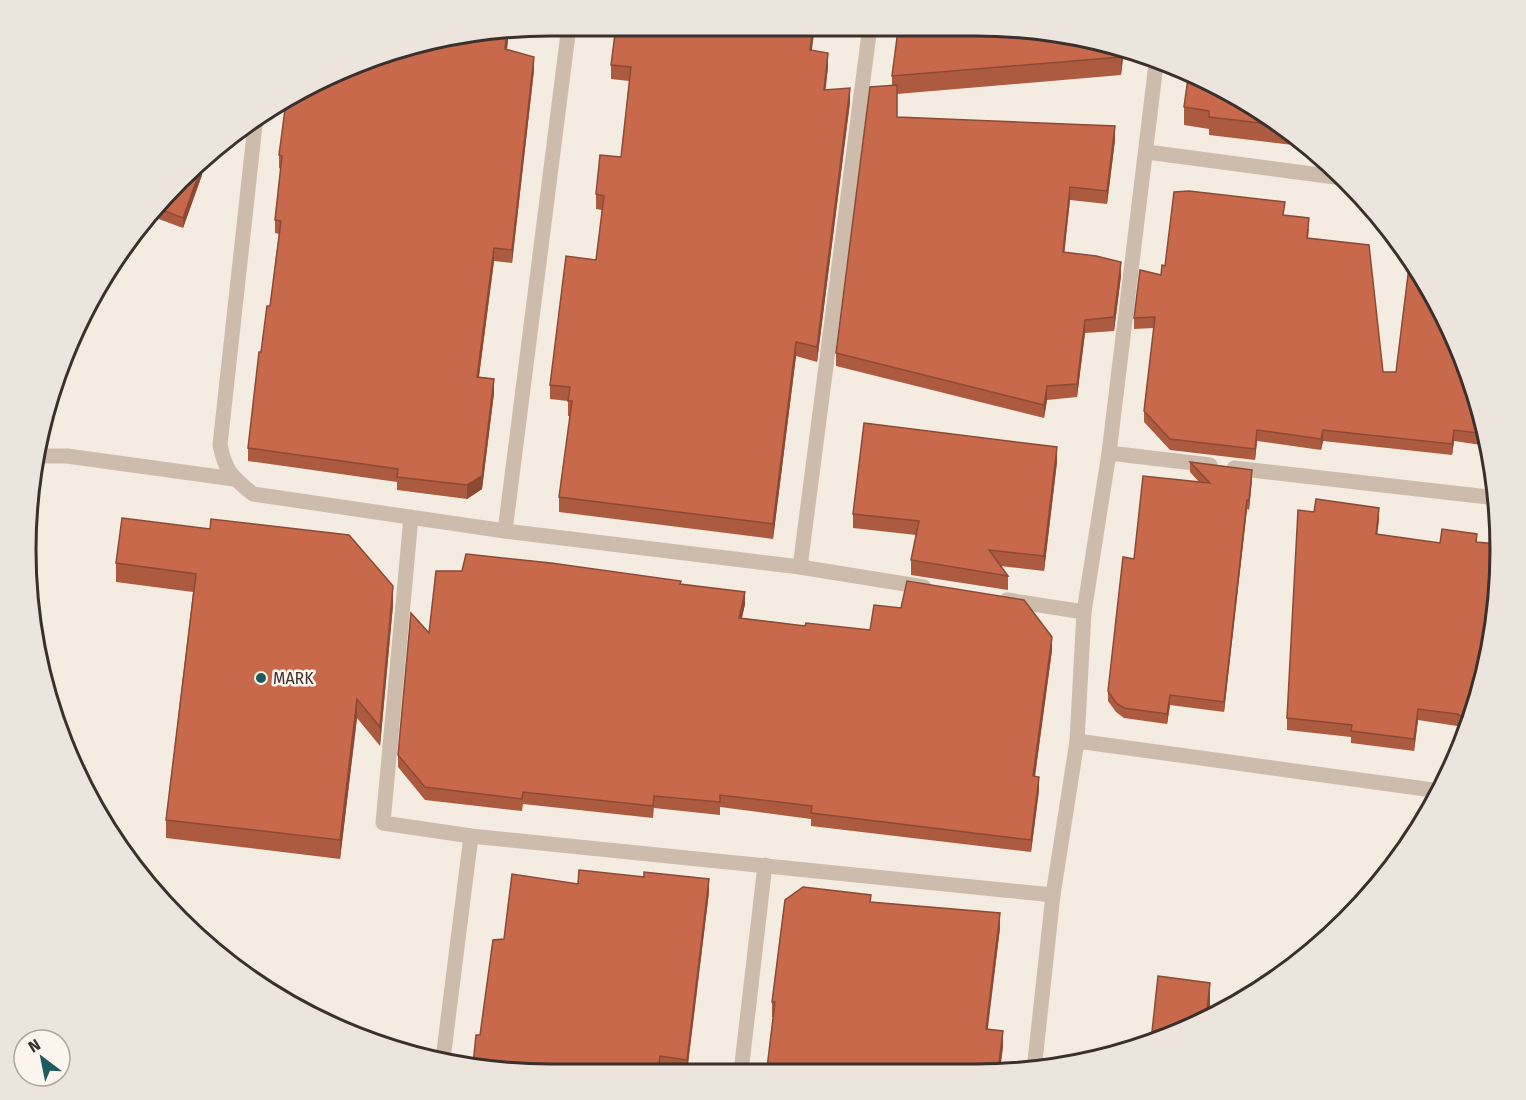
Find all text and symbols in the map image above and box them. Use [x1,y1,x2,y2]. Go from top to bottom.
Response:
place label: MARK [273,669,314,688]
marker: MARK [254,671,268,685]
north arrow [12,1028,72,1088]
text: N [25,1035,44,1057]

